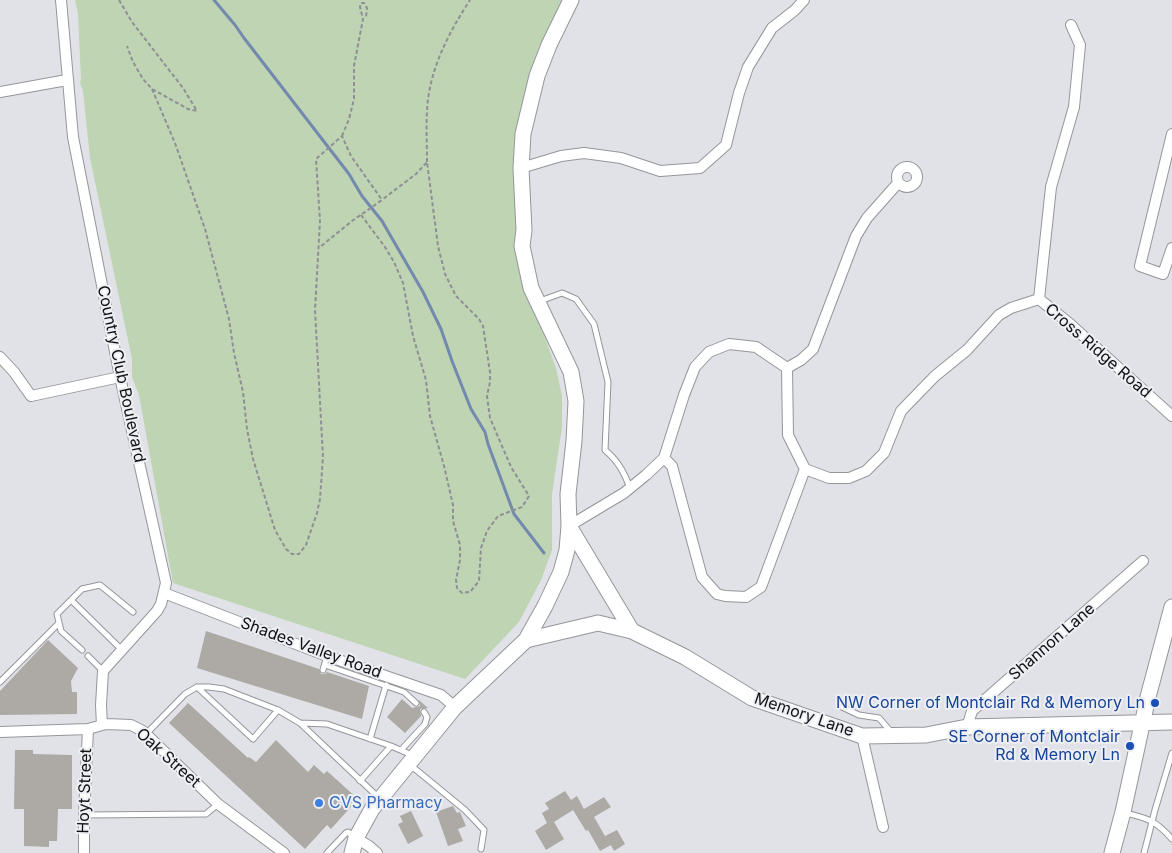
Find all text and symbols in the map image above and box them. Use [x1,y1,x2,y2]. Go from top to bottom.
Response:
street label: Country Club Boulevard [93,284,149,464]
street label: Cross Ridge Road [1041,300,1155,402]
street label: Shannon Lane [1005,599,1099,685]
street label: Shades Valley Road [238,614,384,682]
street label: Memory Lane [752,689,856,741]
place label: NW Corner of Montclair Rd & Memory Ln [836,693,1145,713]
marker: NW Corner of Montclair Rd & Memory Ln [1149,697,1161,709]
street label: Oak Street [132,724,204,792]
place label: SE Corner of Montclair Rd & Memory Ln [948,727,1120,765]
marker: SE Corner of Montclair Rd & Memory Ln [1124,740,1136,752]
street label: Hoyt Street [74,748,96,834]
place label: CVS Pharmacy [329,793,442,813]
marker: CVS Pharmacy [313,797,325,809]

